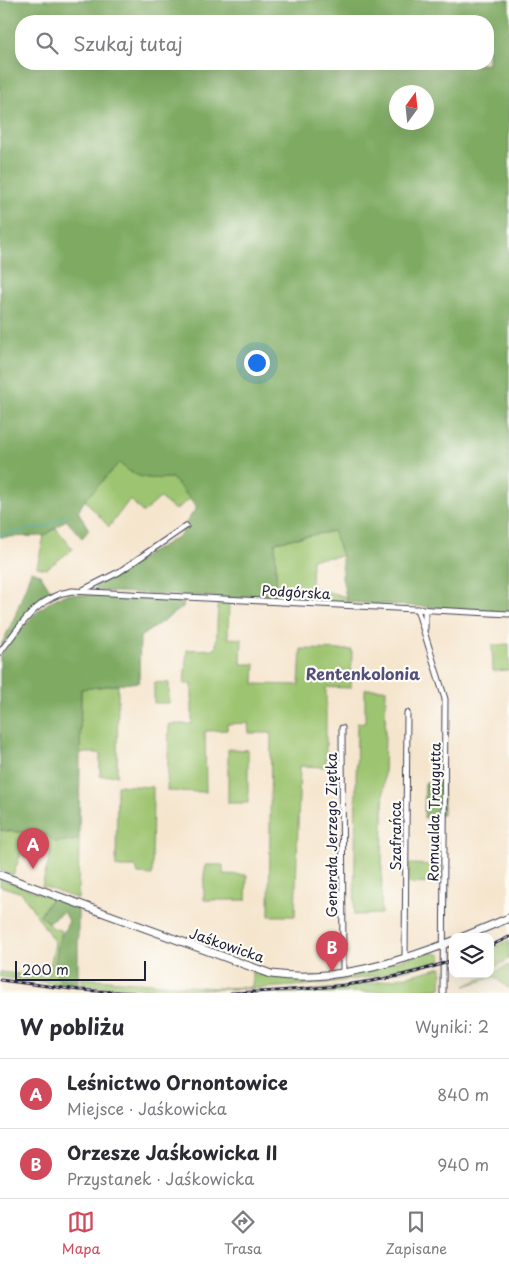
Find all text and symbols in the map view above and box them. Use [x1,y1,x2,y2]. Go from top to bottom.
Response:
search box [15,15,494,70]
icon: search [33,29,61,57]
text: Szukaj tutaj [73,29,183,57]
north arrow [389,85,434,130]
your location [244,350,270,376]
street label: Podgórska [261,580,331,604]
district label: Rentenkolonia [306,661,420,685]
street label: Romualda Traugutta [422,742,446,882]
street label: Generała Jerzego Ziętka [321,752,342,917]
street label: Szafrańca [385,801,406,871]
pin: A [17,828,49,869]
street label: Jaśkowicka [187,922,268,968]
pin: B [316,931,348,972]
map controls [449,933,494,978]
button: layers [449,933,494,978]
scale bar [15,958,146,981]
text: 200 m [22,959,69,980]
text: W pobliżu [20,1010,125,1042]
text: Wyniki: 2 [415,1014,489,1038]
text: Leśnictwo Ornontowice [67,1068,288,1096]
text: A [30,1082,42,1106]
text: 840 m [437,1082,489,1106]
text: Miejsce · Jaśkowicka [67,1096,227,1120]
text: Orzesze Jaśkowicka II [67,1138,277,1166]
text: B [31,1152,41,1176]
text: 940 m [437,1152,489,1176]
text: Przystanek · Jaśkowicka [67,1166,254,1190]
tab: Mapa [62,1208,100,1259]
tab: Trasa [224,1208,262,1259]
tab: Zapisane [386,1208,447,1259]

